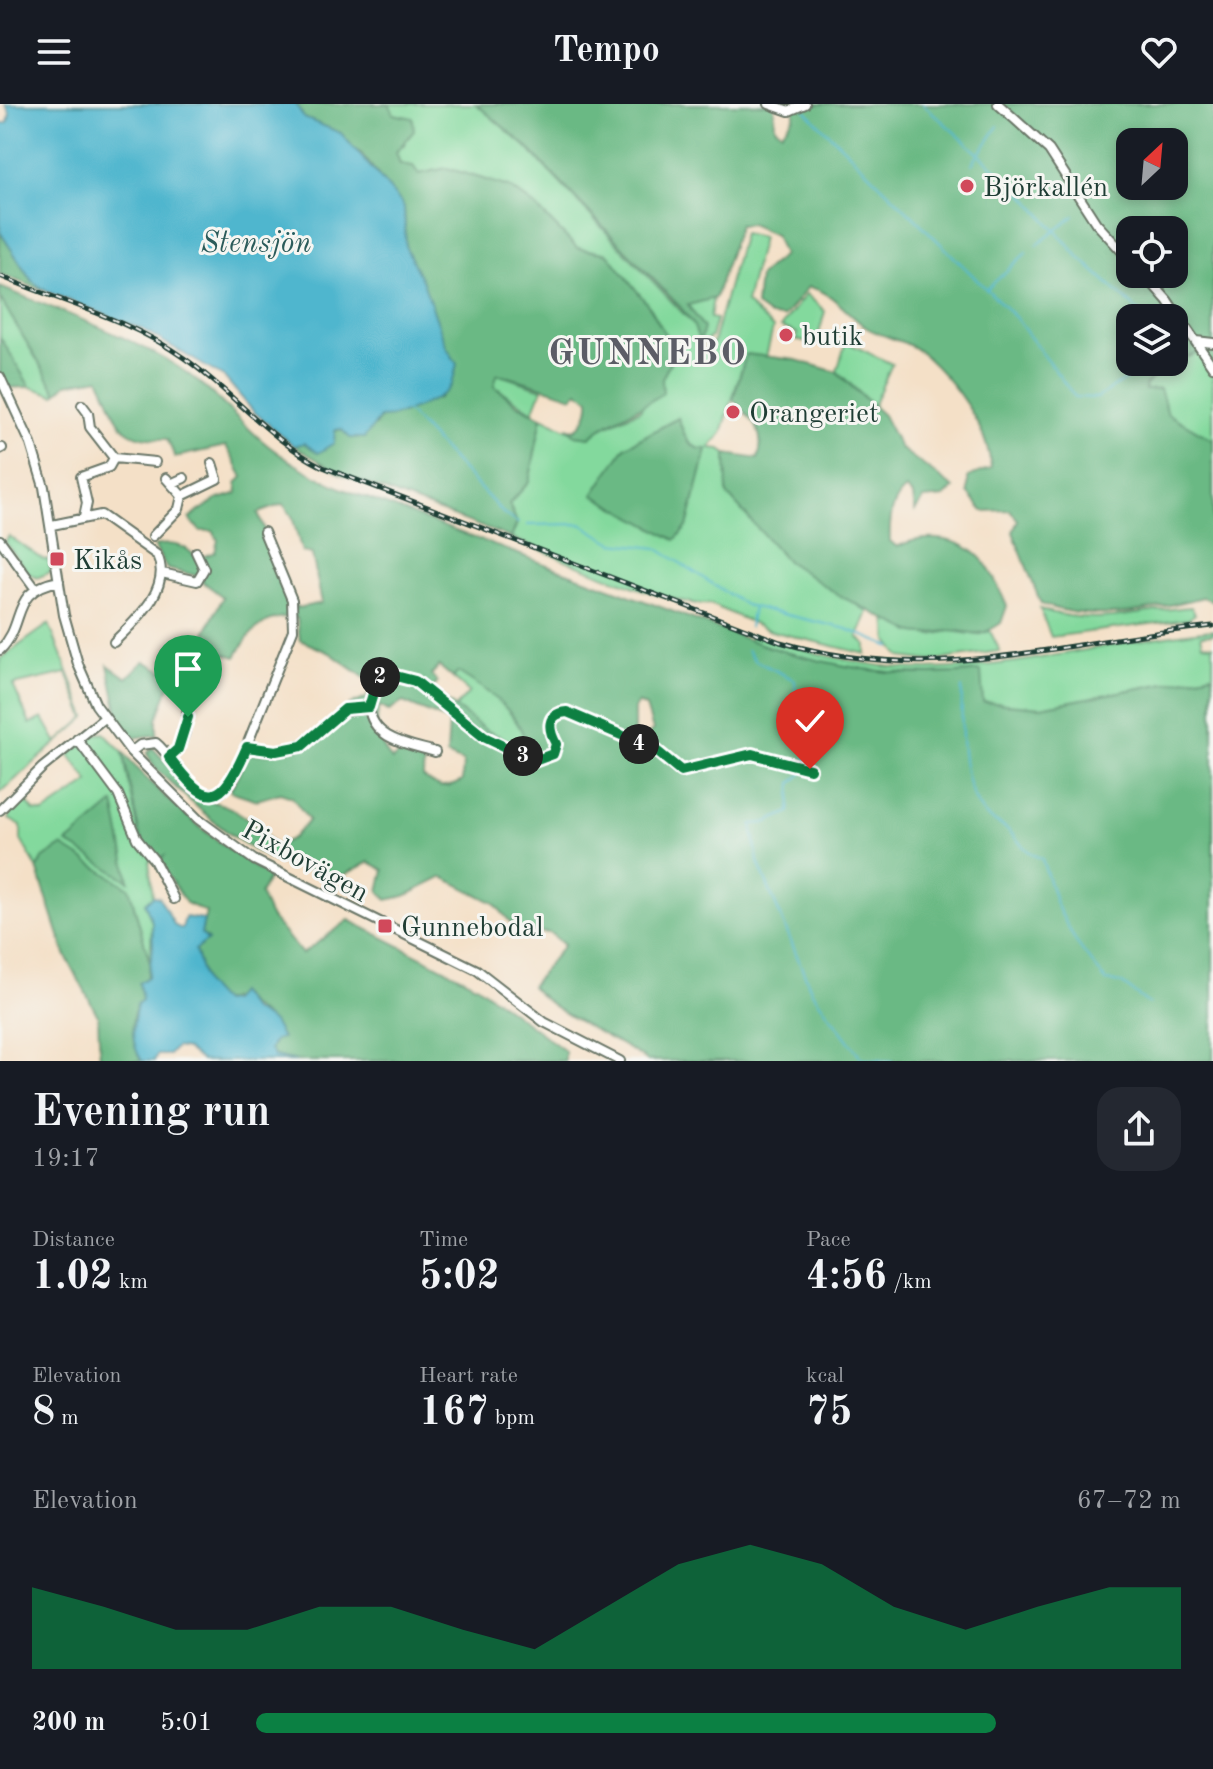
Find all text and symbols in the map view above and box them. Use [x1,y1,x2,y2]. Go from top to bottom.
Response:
icon: menu [32,30,76,74]
icon: heart [1137,30,1181,74]
text: Tempo [553,34,660,70]
north arrow [1116,128,1188,200]
map controls [1116,128,1188,376]
place label: Björkallén [983,175,1108,203]
marker: Björkallén [958,177,976,195]
button: locate [1116,216,1188,288]
water label: Stensjön [200,229,312,259]
button: layers [1116,304,1188,376]
place label: butik [802,324,863,352]
marker: butik [777,326,795,344]
district label: GUNNEBO [548,337,748,373]
place label: Orangeriet [749,401,879,429]
marker: Orangeriet [724,403,742,421]
place label: Kikås [73,548,142,576]
marker: Kikås [48,550,66,568]
pin [154,635,222,717]
icon: arrive [166,647,210,691]
pin: 2 [360,657,400,697]
text: 2 [374,666,386,688]
pin [776,687,844,769]
icon: check [788,699,832,743]
pin: 4 [619,724,659,764]
text: 4 [633,733,645,755]
pin: 3 [503,736,543,776]
text: 3 [517,745,529,767]
street label: Pixbovägen [237,816,373,909]
place label: Gunnebodal [401,915,543,943]
marker: Gunnebodal [376,917,394,935]
button: share [1097,1087,1181,1171]
text: Evening run [32,1091,270,1135]
text: 19:17 [32,1146,100,1172]
text: Distance [32,1229,115,1251]
text: Time [419,1229,468,1251]
text: Pace [806,1229,851,1251]
text: 1.02 [32,1258,113,1298]
text: 5:02 [419,1258,500,1298]
text: 4:56 [806,1258,887,1298]
text: km [113,1271,148,1293]
text: /km [887,1271,932,1293]
text: Elevation [32,1365,122,1387]
text: Heart rate [419,1365,518,1387]
text: kcal [806,1365,844,1387]
text: 8 [32,1394,55,1434]
text: 167 [419,1394,489,1434]
text: 75 [806,1394,852,1434]
text: m [55,1407,79,1429]
text: bpm [489,1407,535,1429]
text: Elevation [32,1488,138,1514]
text: 67–72 m [1077,1488,1181,1514]
text: 200 m [32,1710,105,1736]
text: 5:01 [160,1710,213,1736]

